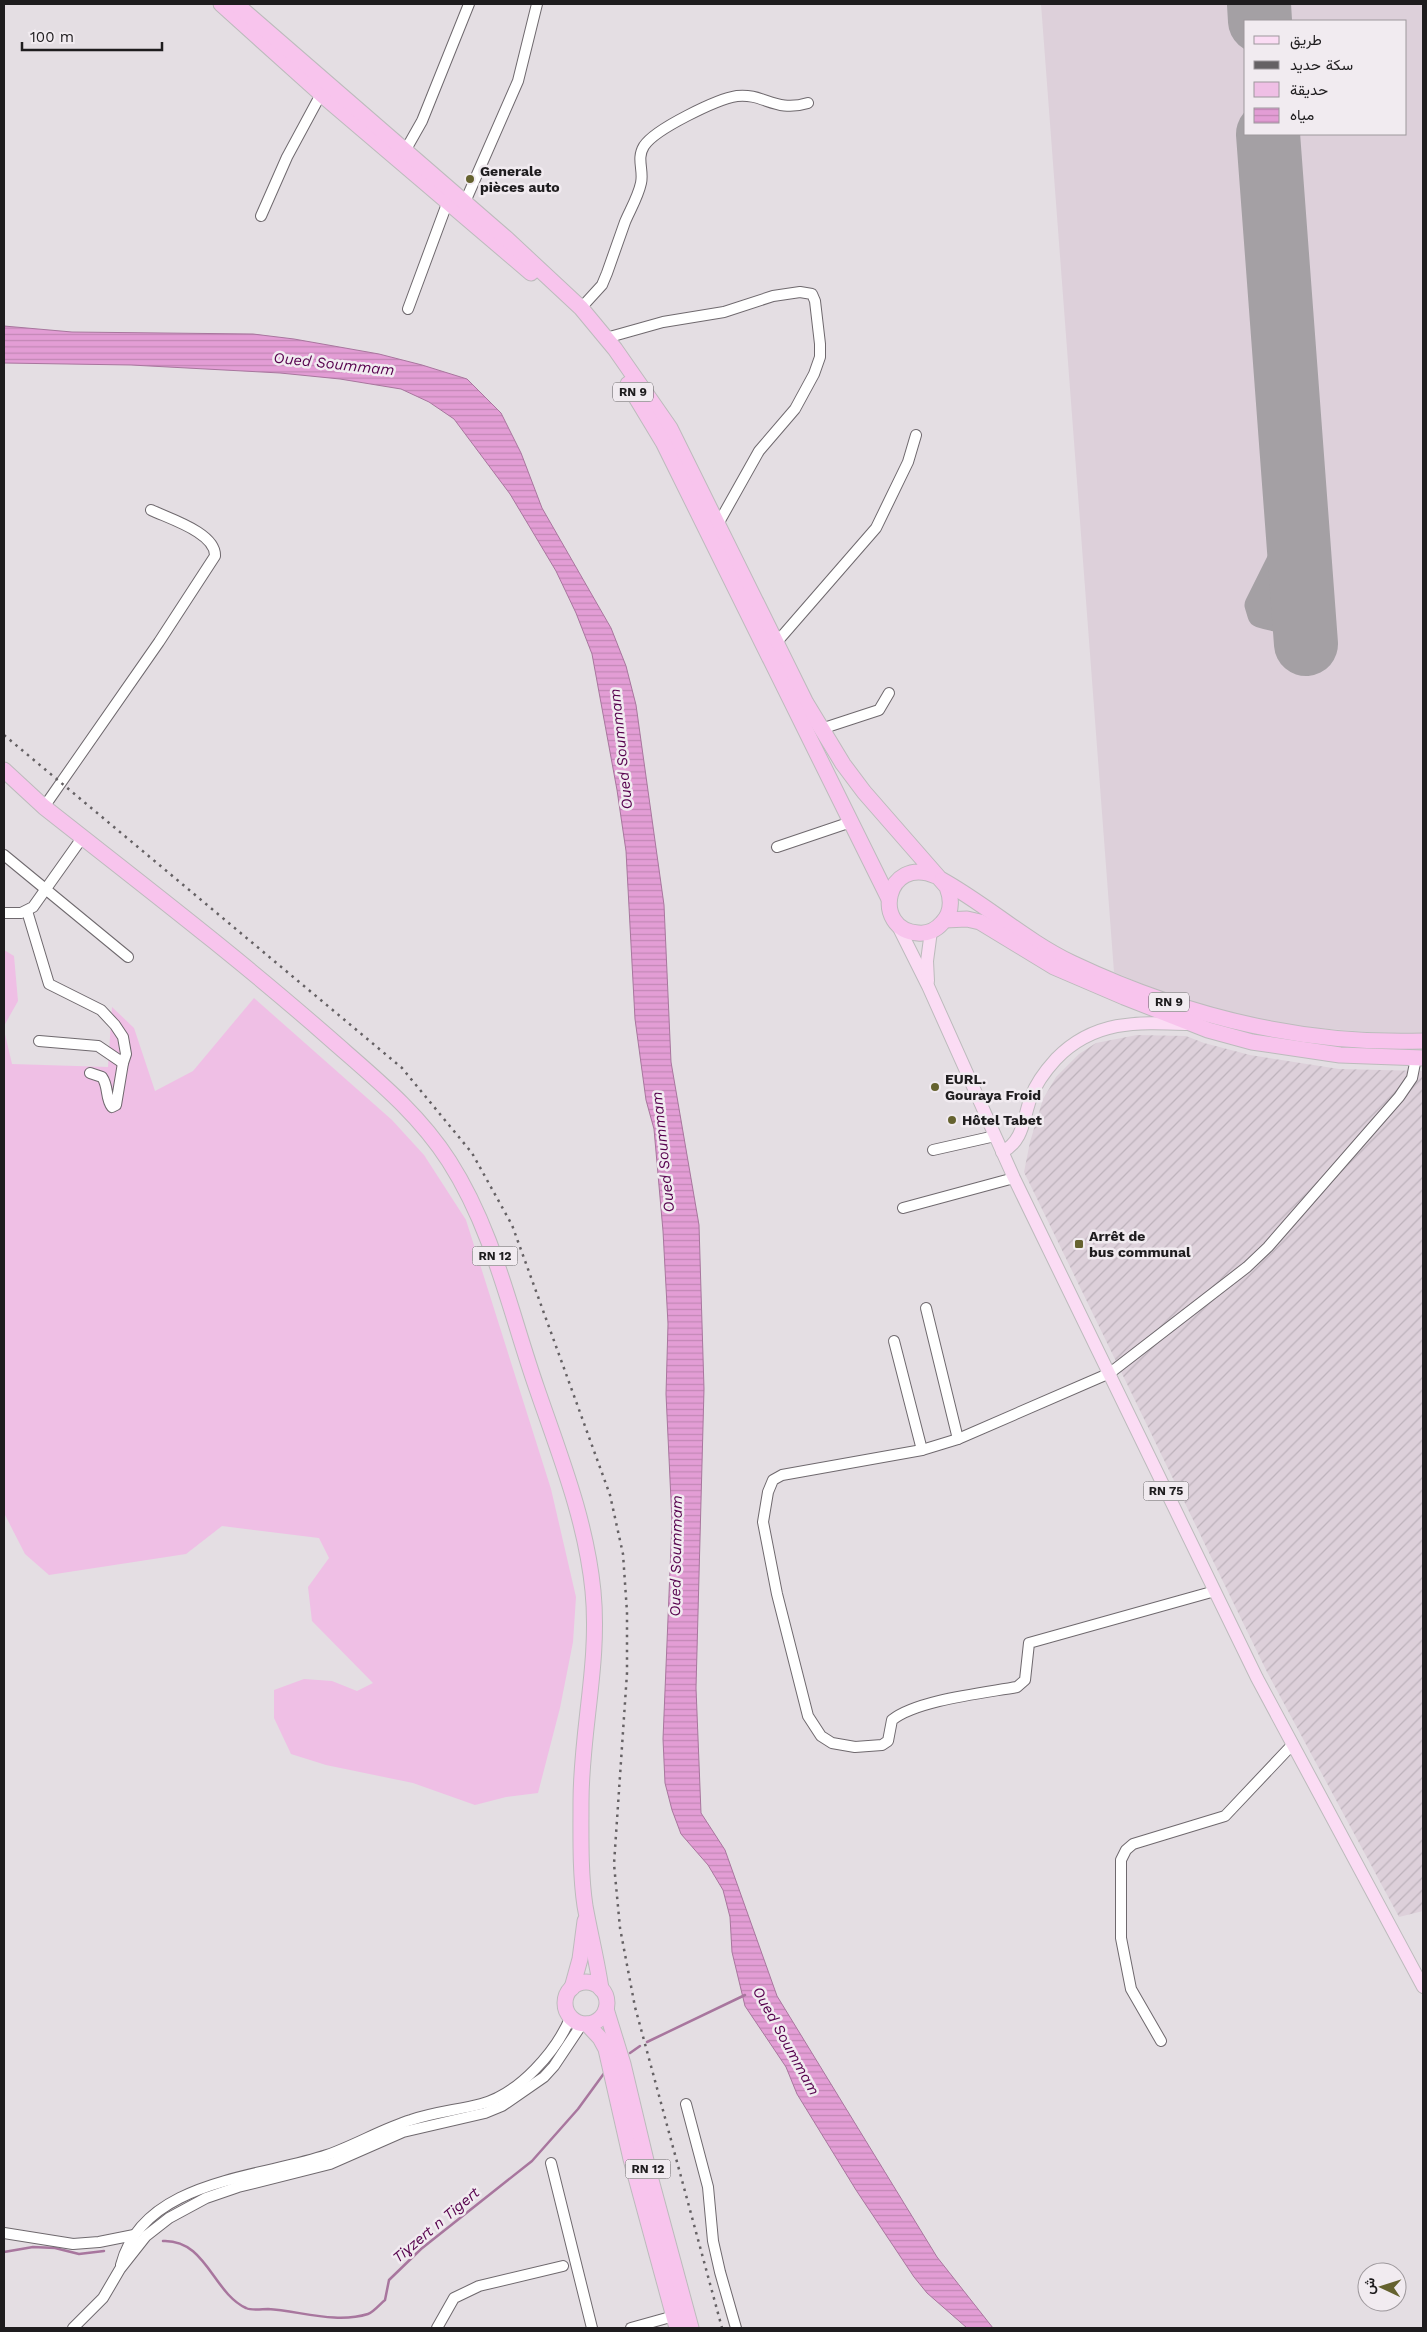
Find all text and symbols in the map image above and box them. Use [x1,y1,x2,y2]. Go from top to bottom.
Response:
scale bar [22,20,162,52]
legend [1244,20,1407,135]
text: 100 m [30,28,74,46]
text: طريق [1290,31,1322,50]
text: سكة حديد [1290,56,1353,74]
text: حديقة [1290,81,1328,99]
text: مياه [1290,106,1314,124]
place label: Generale pièces auto [480,163,560,195]
marker: Generale pièces auto [464,173,476,185]
water label: Oued Soummam [273,349,395,379]
road number: RN 9 [613,382,653,402]
water label: Oued Soummam [606,688,636,810]
road number: RN 9 [1149,992,1189,1012]
place label: EURL. Gouraya Froid [945,1071,1041,1103]
marker: EURL. Gouraya Froid [929,1081,941,1093]
water label: Oued Soummam [648,1091,678,1213]
place label: Hôtel Tabet [962,1112,1042,1128]
marker: Hôtel Tabet [946,1114,958,1126]
place label: Arrêt de bus communal [1089,1228,1191,1260]
marker: Arrêt de bus communal [1073,1238,1085,1250]
road number: RN 12 [472,1246,518,1266]
road number: RN 75 [1144,1482,1188,1500]
water label: Oued Soummam [666,1495,686,1617]
water label: Oued Soummam [749,1984,823,2098]
road number: RN 12 [626,2160,670,2178]
water label: Tiɣzert n Tigert [389,2183,484,2267]
north arrow [1357,2262,1407,2312]
text: ش [1360,2277,1379,2295]

